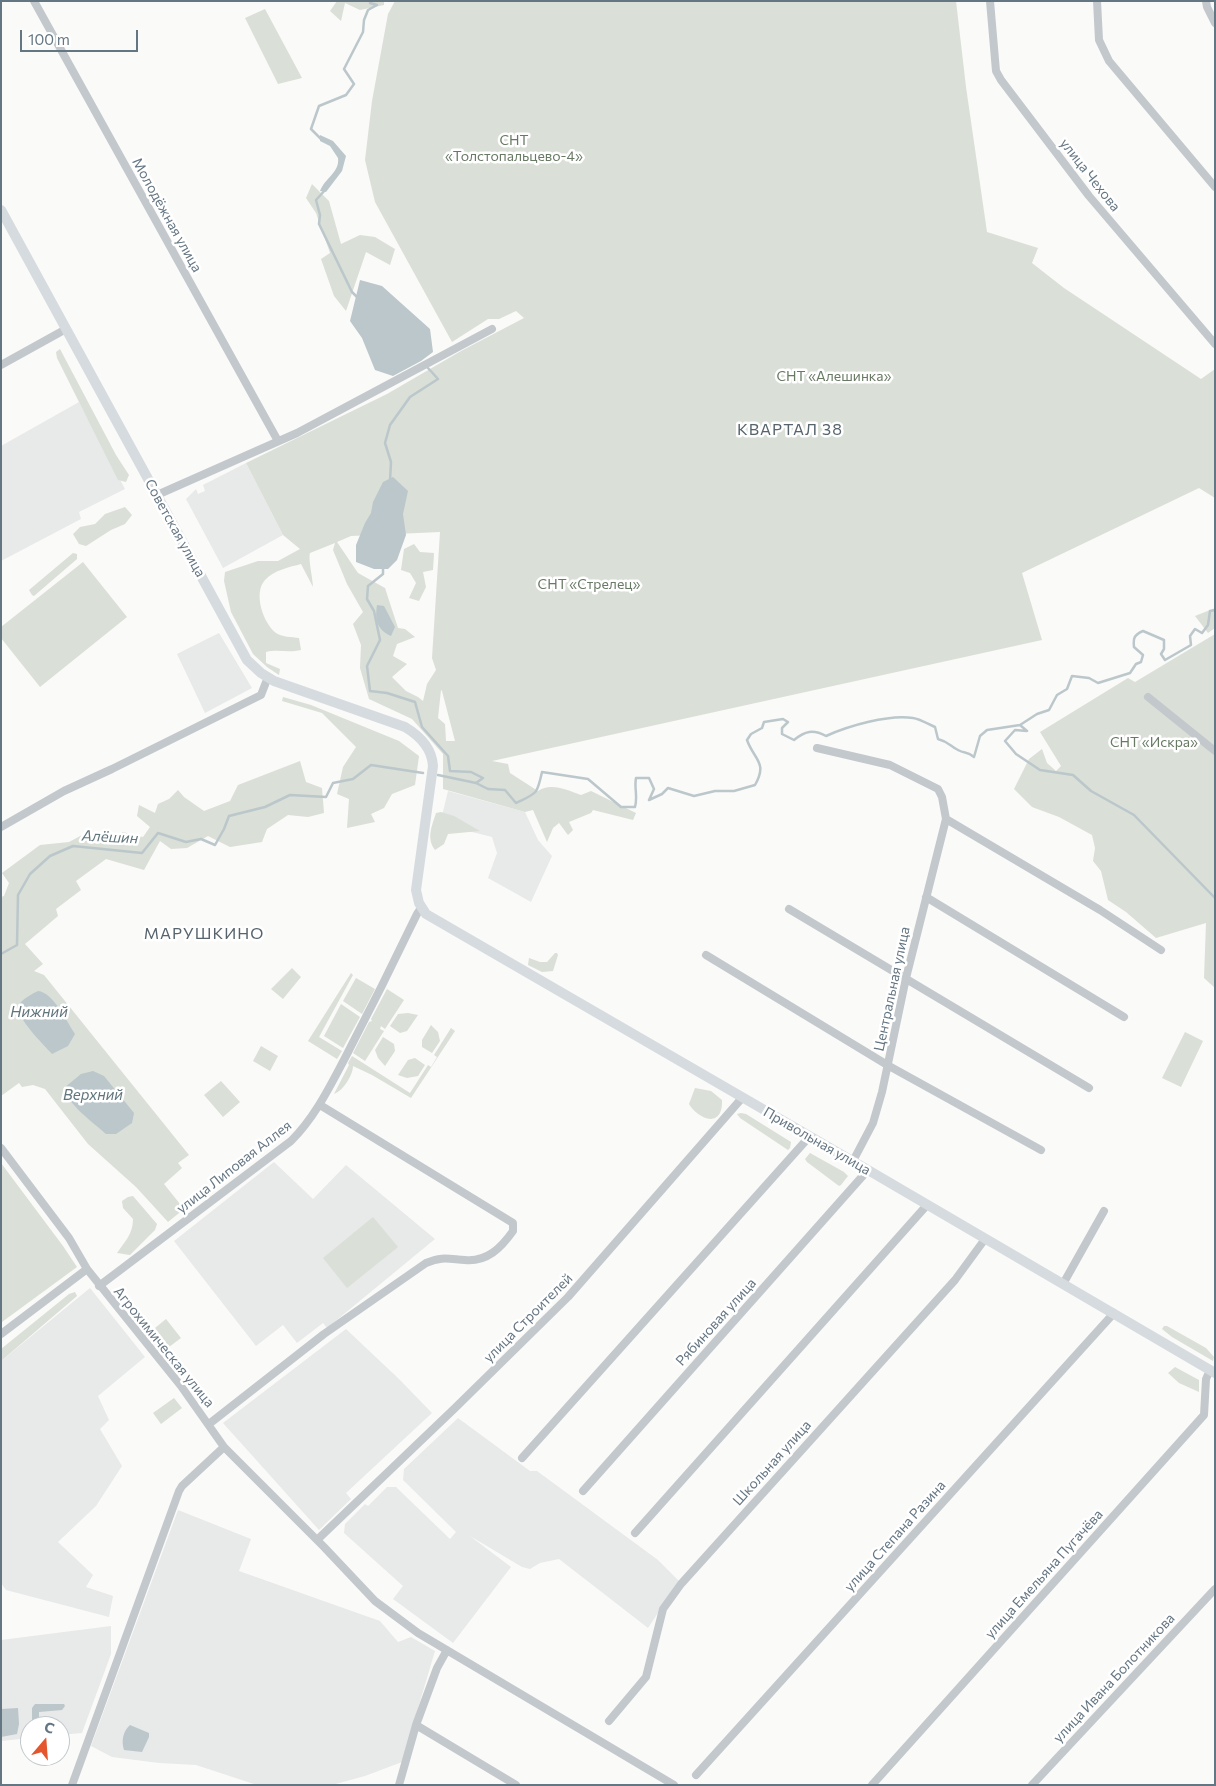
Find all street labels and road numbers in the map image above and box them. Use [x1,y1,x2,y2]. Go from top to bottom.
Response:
street label: улица Чехова [1056,135,1124,215]
street label: Молодёжная улица [129,155,205,275]
street label: Советская улица [141,476,209,580]
street label: Центральная улица [871,925,913,1053]
street label: Привольная улица [760,1103,874,1179]
street label: улица Липовая Аллея [173,1117,295,1217]
street label: улица Строителей [480,1270,576,1366]
street label: Рябиновая улица [672,1275,760,1369]
street label: Агрохимическая улица [110,1283,218,1411]
street label: Школьная улица [729,1417,815,1509]
street label: улица Степана Разина [841,1477,949,1595]
street label: улица Емельяна Пугачёва [982,1506,1106,1642]
street label: улица Ивана Болотникова [1050,1610,1178,1746]

